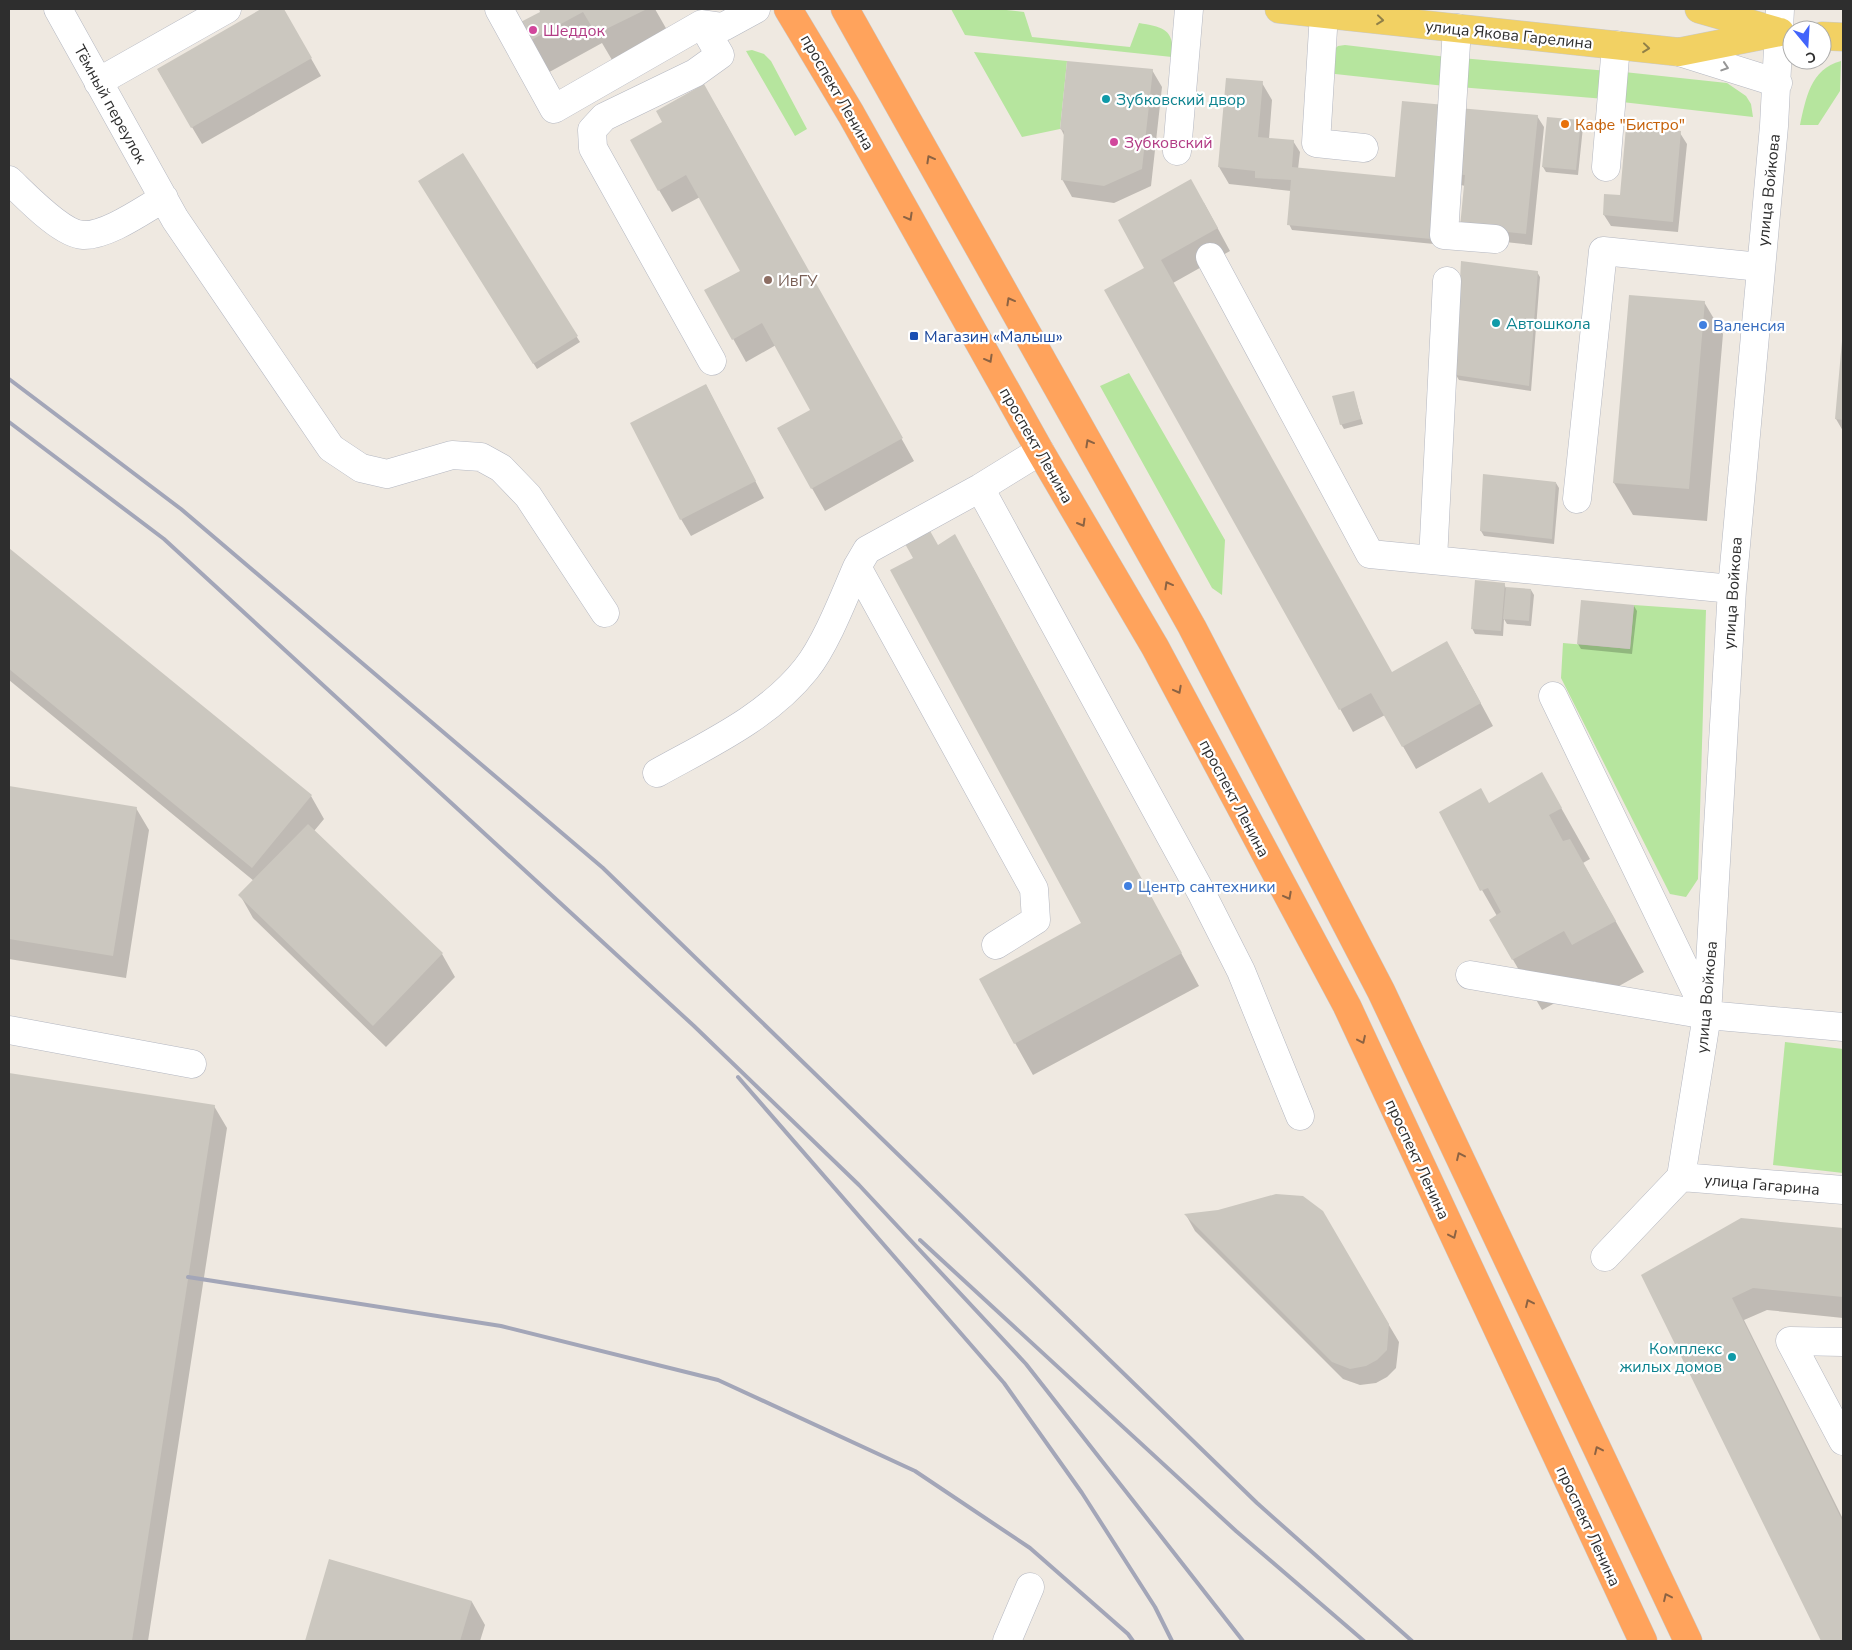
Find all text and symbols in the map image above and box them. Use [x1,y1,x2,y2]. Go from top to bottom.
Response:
one-way arrow [1376,14,1384,25]
street label: улица Якова Гарелина [1424,15,1594,55]
place label: Шеддок [543,20,606,42]
north arrow [1782,20,1832,70]
marker: Шеддок [527,24,539,36]
street label: проспект Ленина [795,31,879,154]
street label: Тёмный переулок [68,41,152,168]
one-way arrow [1642,42,1650,53]
text: С [1803,46,1818,68]
one-way arrow [1721,61,1729,71]
place label: Зубковский двор [1116,89,1245,111]
marker: Зубковский двор [1100,93,1112,105]
place label: Кафе "Бистро" [1575,114,1685,136]
marker: Кафе "Бистро" [1559,118,1571,130]
place label: Зубковский [1124,132,1213,154]
street label: улица Войкова [1752,133,1786,247]
marker: Зубковский [1108,136,1120,148]
one-way arrow [927,155,937,164]
one-way arrow [903,212,913,221]
place label: ИвГУ [778,270,818,292]
marker: ИвГУ [762,274,774,286]
one-way arrow [1006,297,1016,306]
place label: Автошкола [1506,313,1591,335]
place label: Валенсия [1713,315,1785,337]
marker: Автошкола [1490,317,1502,329]
marker: Валенсия [1697,319,1709,331]
place label: Магазин «Малыш» [924,326,1063,348]
marker: Магазин «Малыш» [908,330,920,342]
one-way arrow [982,354,992,363]
street label: проспект Ленина [994,384,1078,507]
one-way arrow [1085,439,1095,448]
one-way arrow [1076,518,1086,527]
street label: улица Войкова [1718,536,1748,650]
one-way arrow [1164,581,1174,590]
one-way arrow [1172,685,1182,694]
street label: проспект Ленина [1194,736,1274,861]
place label: Центр сантехники [1138,876,1276,898]
marker: Центр сантехники [1122,880,1134,892]
one-way arrow [1282,890,1292,899]
street label: улица Войкова [1691,940,1723,1054]
one-way arrow [1356,1035,1367,1044]
street label: проспект Ленина [1380,1096,1455,1223]
one-way arrow [1455,1152,1466,1161]
street label: улица Гагарина [1703,1169,1821,1201]
one-way arrow [1447,1229,1457,1238]
one-way arrow [1525,1299,1535,1308]
place label: Комплекс жилых домов [1620,1338,1722,1378]
marker: Комплекс жилых домов [1726,1351,1738,1363]
one-way arrow [1594,1446,1604,1455]
street label: проспект Ленина [1551,1463,1626,1590]
one-way arrow [1663,1593,1674,1602]

